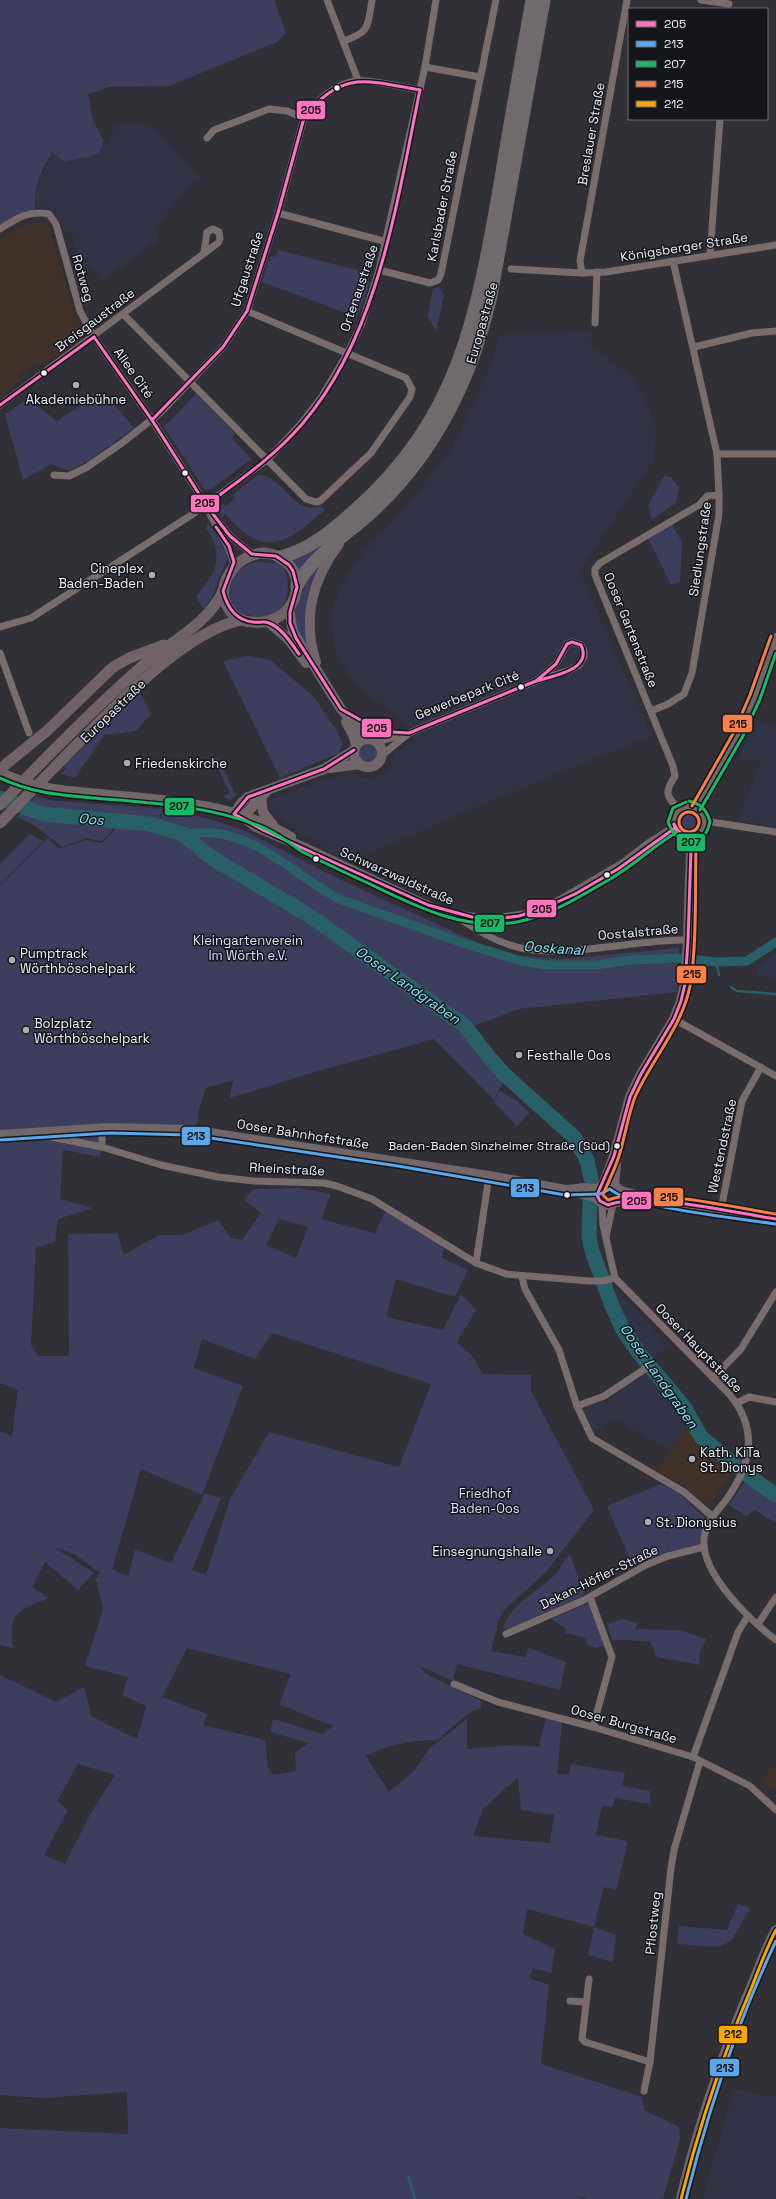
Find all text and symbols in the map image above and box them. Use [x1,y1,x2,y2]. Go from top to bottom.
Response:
legend [628,8,768,120]
text: 205 [664,16,686,32]
text: 213 [664,36,684,52]
text: 207 [664,56,686,72]
text: 215 [664,76,683,92]
street label: Breslauer Straße [574,81,608,187]
unlabelled marker [332,83,342,93]
text: 212 [664,96,684,112]
line badge: 205 [296,100,326,120]
text: 205 [301,103,322,117]
street label: Karlsbader Straße [423,149,461,263]
street label: Ufgaustraße [227,229,267,309]
street label: Königsberger Straße [619,229,749,265]
street label: Ortenaustraße [336,242,382,334]
street label: Rotweg [68,252,98,304]
street label: Europastraße [462,280,502,366]
street label: Breisgaustraße [52,285,138,355]
street label: Allee Cité [110,344,158,402]
unlabelled marker [39,368,49,378]
marker: Akademiebühne [71,380,81,390]
place label: Akademiebühne [26,391,126,408]
unlabelled marker [180,468,190,478]
line badge: 205 [190,494,220,513]
text: 205 [195,496,216,510]
street label: Siedlungstraße [685,501,715,597]
place label: Cineplex Baden-Baden [58,560,144,592]
marker: Cineplex Baden-Baden [147,570,157,580]
street label: Ooser Gartenstraße [600,570,662,690]
street label: Gewerbepark Cité [412,666,522,724]
street label: Europastraße [77,676,149,746]
unlabelled marker [516,682,526,692]
line badge: 215 [722,714,753,733]
text: 215 [729,717,747,731]
line badge: 205 [361,718,392,738]
text: 205 [367,721,388,735]
place label: Friedenskirche [135,755,227,772]
marker: Friedenskirche [122,758,132,768]
line badge: 207 [164,797,195,816]
text: 207 [169,799,189,813]
water label: Oos [78,809,105,829]
line badge: 207 [676,833,706,852]
text: 207 [681,835,701,849]
street label: Schwarzwaldstraße [337,843,457,909]
unlabelled marker [311,854,321,864]
unlabelled marker [602,870,612,880]
line badge: 205 [526,899,557,918]
text: 205 [532,902,553,916]
line badge: 207 [474,914,505,933]
text: 207 [480,916,500,930]
street label: Oostalstraße [597,920,679,944]
park label: Kleingartenverein Im Wörth e.V. [193,932,303,964]
water label: Ooskanal [523,937,587,959]
water label: Ooser Landgraben [352,942,464,1028]
place label: Pumptrack Wörthböschelpark [20,945,136,977]
marker: Pumptrack Wörthböschelpark [7,955,17,965]
line badge: 215 [676,965,707,984]
text: 215 [683,967,701,981]
place label: Bolzplatz Wörthböschelpark [34,1015,150,1047]
marker: Bolzplatz Wörthböschelpark [21,1025,31,1035]
place label: Festhalle Oos [527,1047,611,1064]
marker: Festhalle Oos [514,1050,524,1060]
street label: Westendstraße [704,1097,740,1195]
street label: Ooser Bahnhofstraße [236,1115,370,1153]
line badge: 213 [181,1126,211,1146]
text: 213 [187,1129,205,1143]
place label: Baden-Baden Sinzheimer Straße (Süd) [388,1138,610,1154]
marker: Baden-Baden Sinzheimer Straße (Süd) [612,1141,622,1151]
street label: Rheinstraße [249,1159,325,1179]
line badge: 213 [510,1178,540,1198]
text: 213 [516,1181,534,1195]
line badge: 215 [653,1187,684,1207]
unlabelled marker [562,1190,572,1200]
text: 215 [660,1190,678,1204]
line badge: 205 [621,1191,652,1210]
text: 205 [627,1194,648,1208]
street label: Ooser Hauptstraße [652,1300,746,1396]
water label: Ooser Landgraben [616,1320,702,1432]
place label: Kath. KiTa St. Dionys [700,1444,763,1476]
marker: Kath. KiTa St. Dionys [687,1454,697,1464]
park label: Friedhof Baden-Oos [450,1485,520,1517]
place label: St. Dionysius [656,1514,737,1531]
marker: St. Dionysius [643,1517,653,1527]
street label: Dekan-Höfler-Straße [537,1541,661,1613]
place label: Einsegnungshalle [432,1543,542,1560]
marker: Einsegnungshalle [545,1546,555,1556]
street label: Ooser Burgstraße [569,1701,679,1747]
street label: Pflostweg [641,1891,665,1955]
line badge: 212 [718,2025,748,2044]
text: 212 [724,2027,742,2041]
line badge: 213 [709,2058,740,2077]
text: 213 [716,2061,734,2075]

